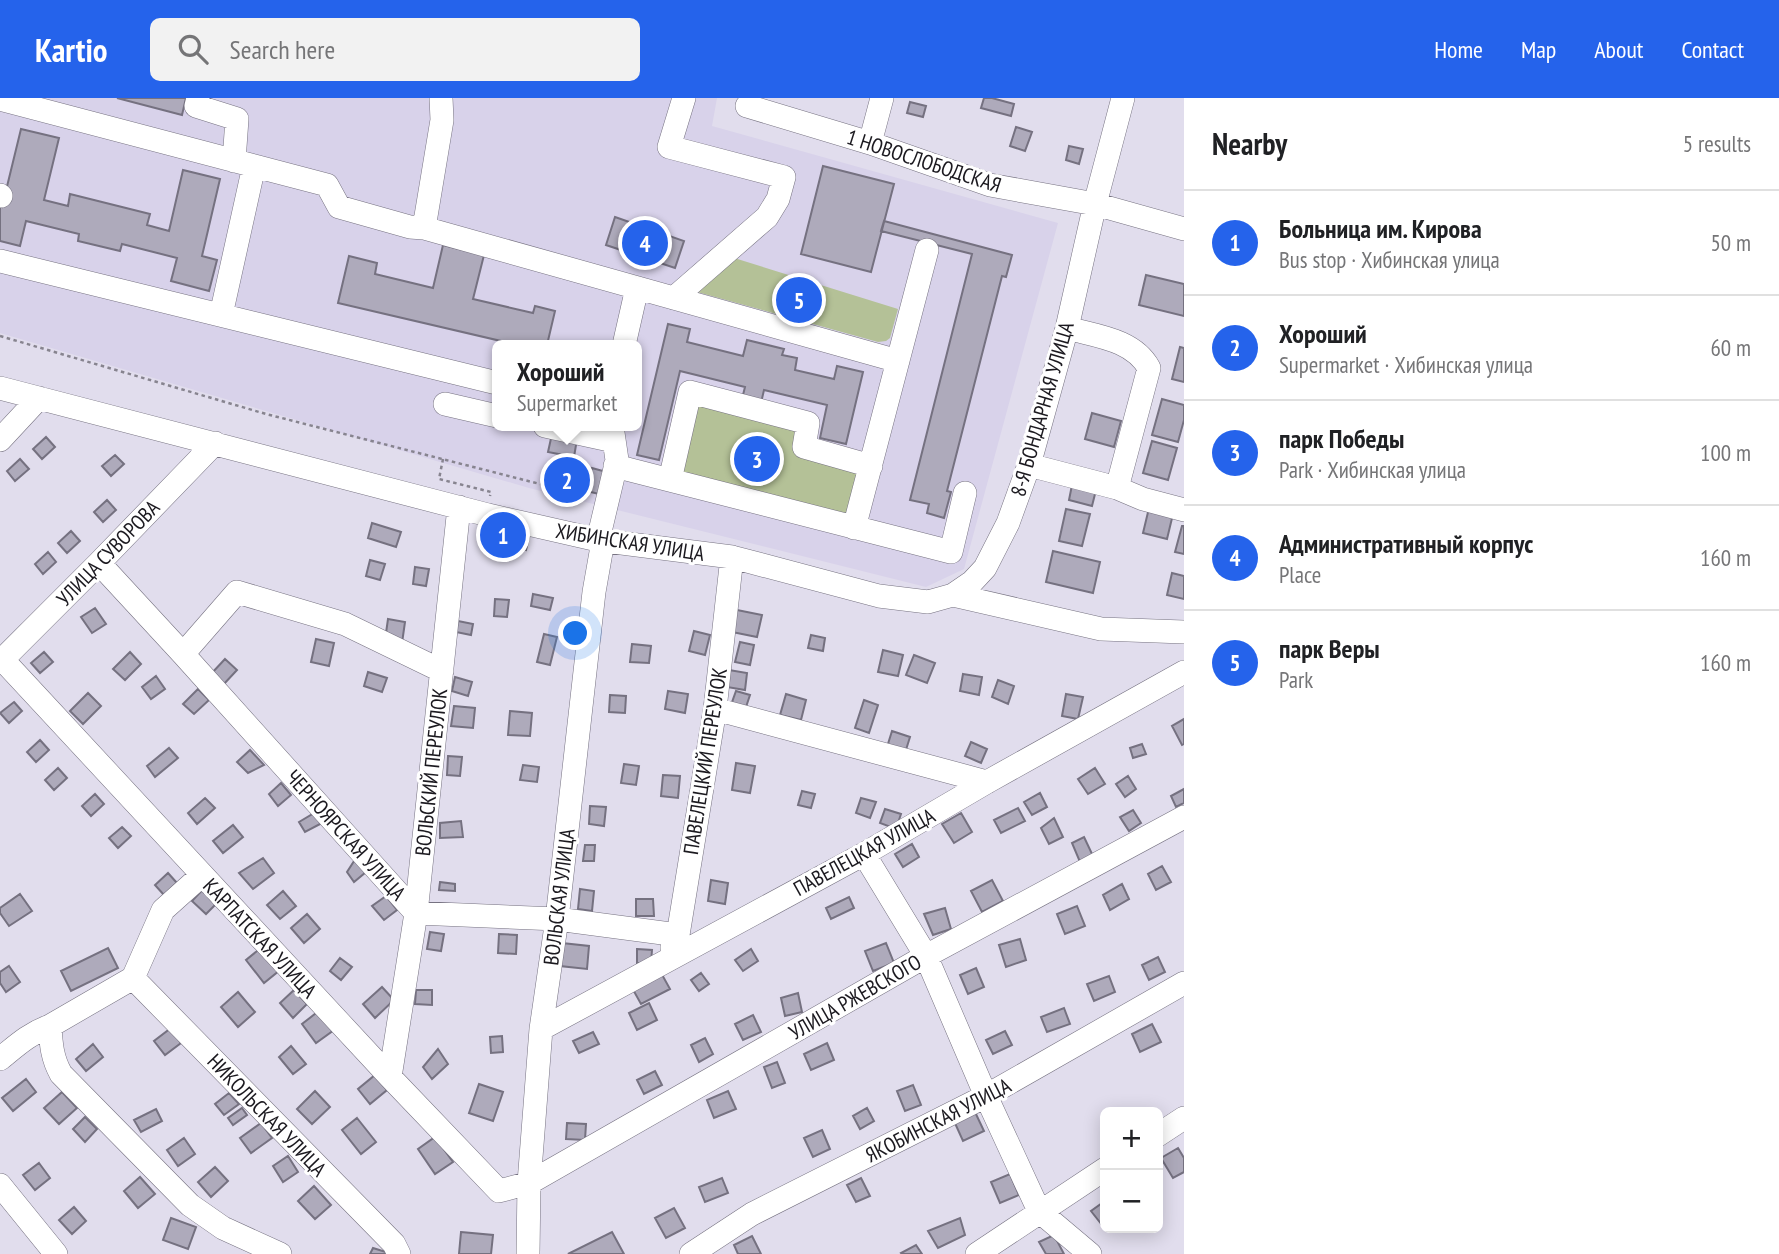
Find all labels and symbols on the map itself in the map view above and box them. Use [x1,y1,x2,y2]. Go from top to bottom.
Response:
street label: 1 НОВОСЛОБОДСКАЯ [843,123,1005,199]
pin: 4 [622,217,668,269]
pin: 5 [776,274,822,326]
street label: 8-Я БОНДАРНАЯ УЛИЦА [1004,319,1080,499]
pin: 3 [734,433,780,485]
pin: 2 [544,454,590,506]
street label: УЛИЦА СУВОРОВА [51,494,165,612]
pin: 1 [480,509,526,561]
street label: ХИБИНСКАЯ УЛИЦА [554,517,706,567]
your location [558,616,592,650]
street label: ПАВЕЛЕЦКИЙ ПЕРЕУЛОК [677,666,733,856]
street label: ВОЛЬСКИЙ ПЕРЕУЛОК [409,687,453,857]
street label: ЧЕРНОЯРСКАЯ УЛИЦА [280,764,412,906]
street label: ПАВЕЛЕЦКАЯ УЛИЦА [789,802,940,902]
street label: ВОЛЬСКАЯ УЛИЦА [537,827,581,967]
street label: КАРПАТСКАЯ УЛИЦА [197,872,323,1004]
street label: УЛИЦА РЖЕВСКОГО [784,948,926,1046]
street label: НИКОЛЬСКАЯ УЛИЦА [202,1048,332,1182]
street label: ЯКОБИНСКАЯ УЛИЦА [861,1072,1015,1168]

